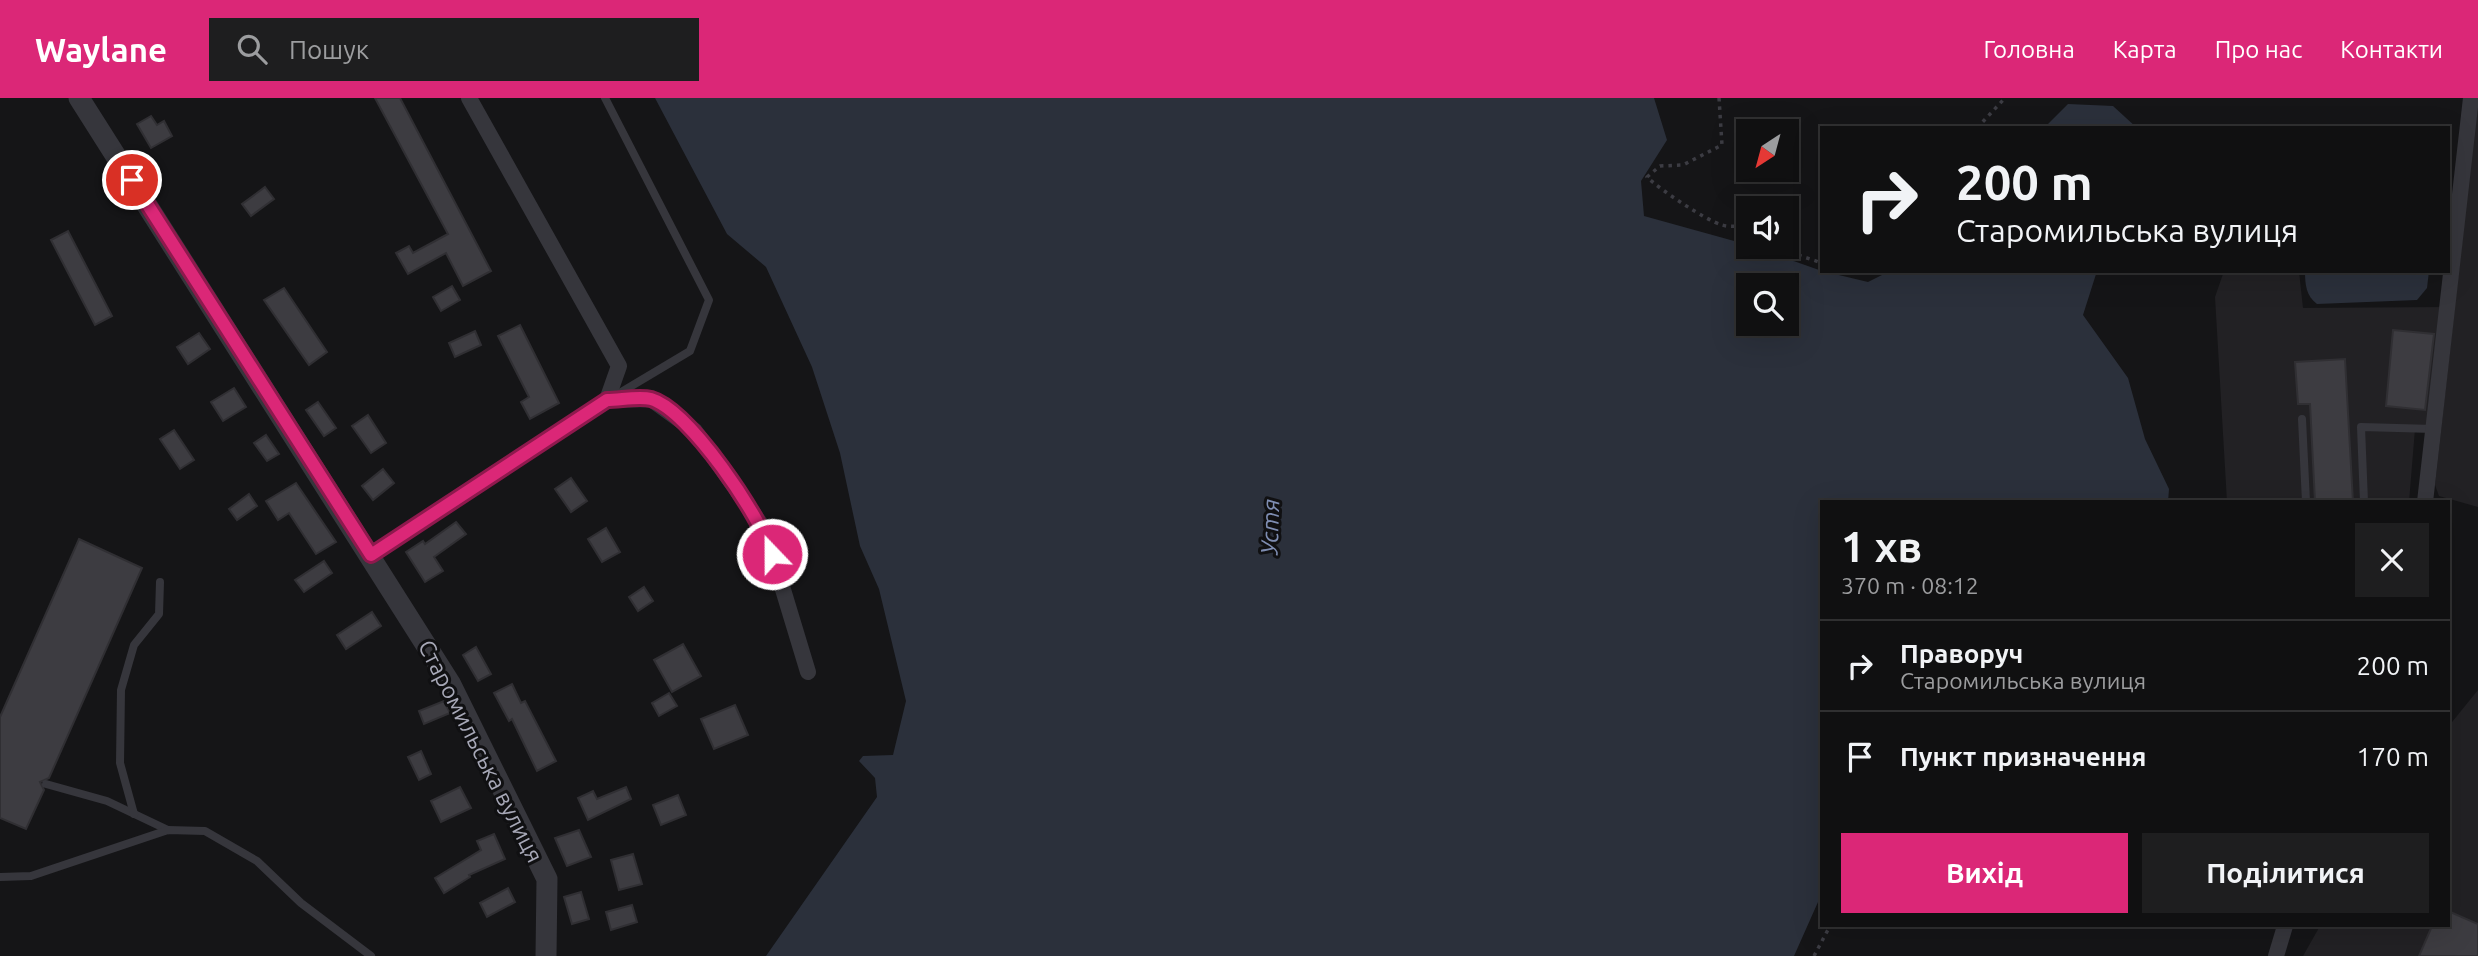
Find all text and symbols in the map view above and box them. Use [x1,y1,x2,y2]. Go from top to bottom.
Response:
search box [209,18,699,81]
icon: search [233,30,271,68]
text: Waylane [35,31,167,68]
text: Пошук [289,35,369,64]
text: Головна [1983,36,2075,63]
text: Карта [2113,36,2177,63]
text: Про нас [2215,36,2302,63]
text: Контакти [2340,36,2443,63]
north arrow [1736,119,1799,182]
map controls [1736,119,1799,336]
pin [102,150,162,210]
icon: right [1841,154,1932,245]
text: 200 m [1956,154,2093,209]
icon: arrive [113,161,151,199]
button: sound [1736,196,1799,259]
text: Старомильська вулиця [1956,212,2298,248]
button: search [1736,273,1799,336]
water label: Устя [1255,498,1284,557]
position arrow [735,517,809,591]
text: 1 хв [1841,523,1922,570]
button: close [2355,523,2429,597]
text: 370 m · 08:12 [1841,573,1979,598]
street label: Старомильська вулиця [414,636,548,866]
text: Праворуч [1900,639,2023,668]
icon: right [1841,647,1879,685]
text: 200 m [2357,651,2429,680]
text: Старомильська вулиця [1900,668,2146,693]
icon: arrive [1841,738,1879,776]
text: Пункт призначення [1900,742,2146,771]
text: 170 m [2357,742,2429,771]
button: Вихід [1841,833,2128,913]
button: Поділитися [2142,833,2429,913]

